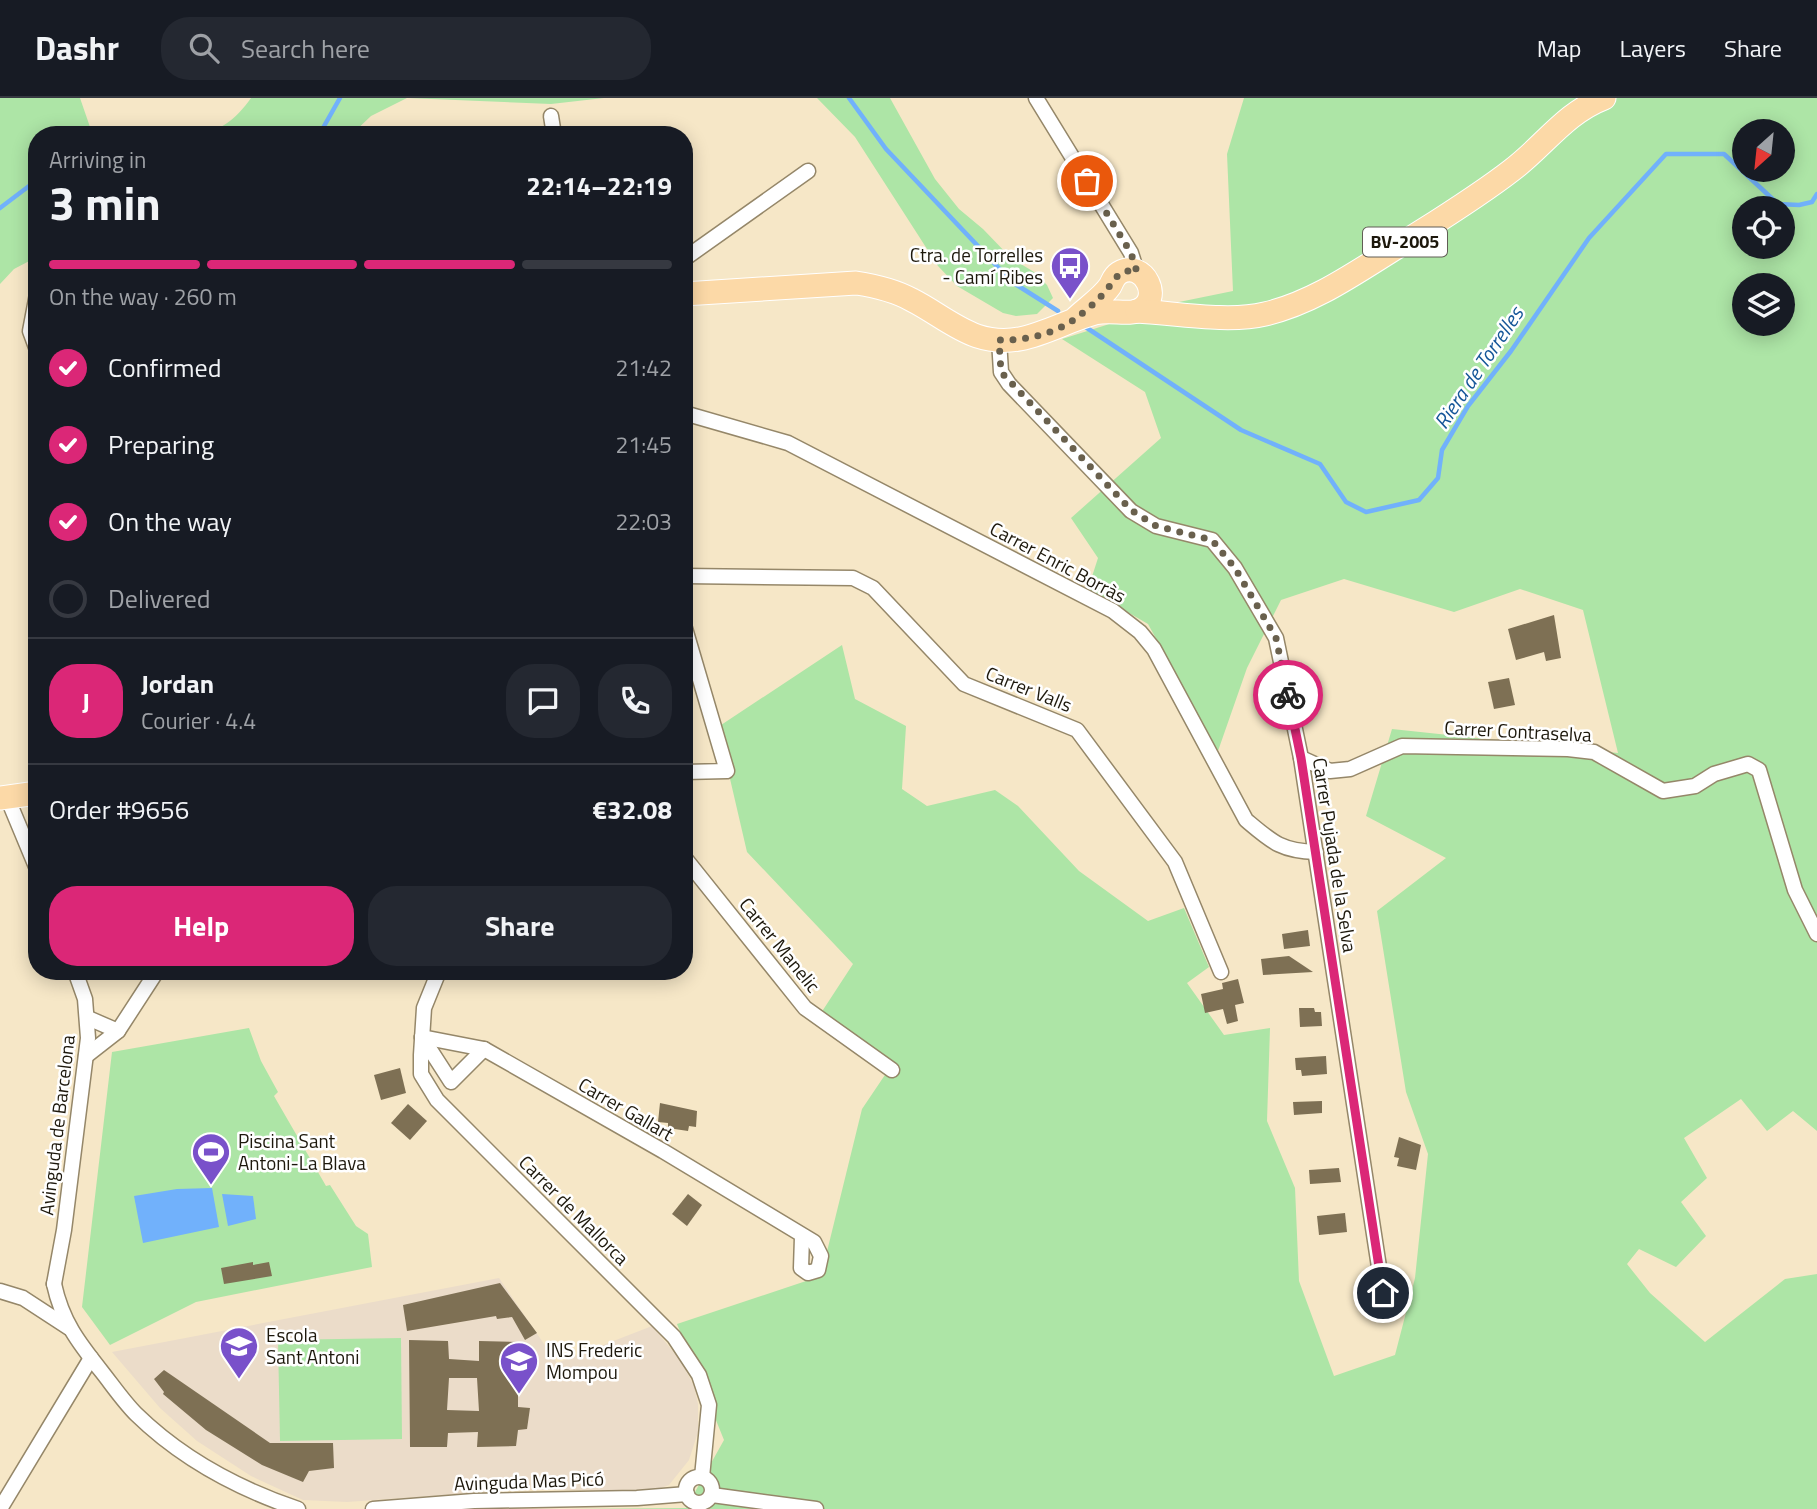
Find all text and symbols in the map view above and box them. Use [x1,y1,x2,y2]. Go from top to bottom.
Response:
search box [161,17,651,80]
text: Dashr [35,23,119,73]
icon: search [185,29,223,67]
text: Search here [241,29,370,68]
text: Map [1537,30,1582,66]
text: Layers [1620,30,1686,66]
text: Share [1724,30,1782,66]
north arrow [1732,119,1796,182]
map controls [1732,119,1795,336]
text: Arriving in [49,142,146,177]
pin [1057,151,1117,211]
icon: bag [1068,162,1106,200]
text: 22:14–22:19 [526,166,672,205]
text: 3 min [49,168,161,238]
button: locate [1732,196,1795,259]
road number: BV-2005 [1363,228,1447,257]
place label: Ctra. de Torrelles - Camí Ribes [910,240,1043,291]
bus stop icon: Ctra. de Torrelles - Camí Ribes [1049,245,1091,300]
button: layers [1732,273,1795,336]
text: On the way · 260 m [49,279,237,314]
water label: Riera de Torrelles [1425,298,1532,435]
text: Confirmed [108,348,222,387]
icon: check [49,349,87,387]
text: 21:42 [615,350,672,385]
text: Preparing [108,425,214,464]
icon: check [49,426,87,464]
text: 21:45 [615,427,672,462]
text: On the way [108,502,232,541]
icon: check [49,503,87,541]
text: 22:03 [615,504,672,539]
street label: Carrer Enric Borràs [985,513,1132,610]
text: Delivered [108,579,211,618]
street label: Carrer Valls [982,658,1077,719]
courier [1253,660,1323,730]
text: Jordan [141,664,214,703]
button: chat [506,664,580,738]
button: phone [598,664,672,738]
icon: bike [1269,676,1307,714]
text: J [82,682,90,721]
text: Courier · 4.4 [141,703,256,738]
street label: Carrer Contraselva [1444,712,1593,749]
street label: Carrer Pujada de la Selva [1306,756,1365,955]
text: Order #9656 [49,790,189,829]
text: €32.08 [593,790,672,829]
button: Help [49,886,354,966]
button: Share [368,886,672,966]
street label: Carrer Manelic [733,891,828,999]
street label: Avinguda de Barcelona [31,1033,82,1217]
street label: Carrer Gallart [573,1070,680,1148]
place label: Piscina Sant Antoni-La Blava [238,1126,366,1177]
sports icon: Piscina Sant Antoni-La Blava [190,1131,232,1186]
street label: Carrer de Mallorca [513,1148,636,1272]
pin [1353,1263,1413,1323]
icon: home [1364,1274,1402,1312]
place label: Escola Sant Antoni [266,1320,359,1371]
school or university icon: Escola Sant Antoni [218,1325,260,1380]
place label: INS Frederic Mompou [546,1335,642,1386]
school or university icon: INS Frederic Mompou [498,1340,540,1395]
street label: Avinguda Mas Picó [453,1463,605,1498]

